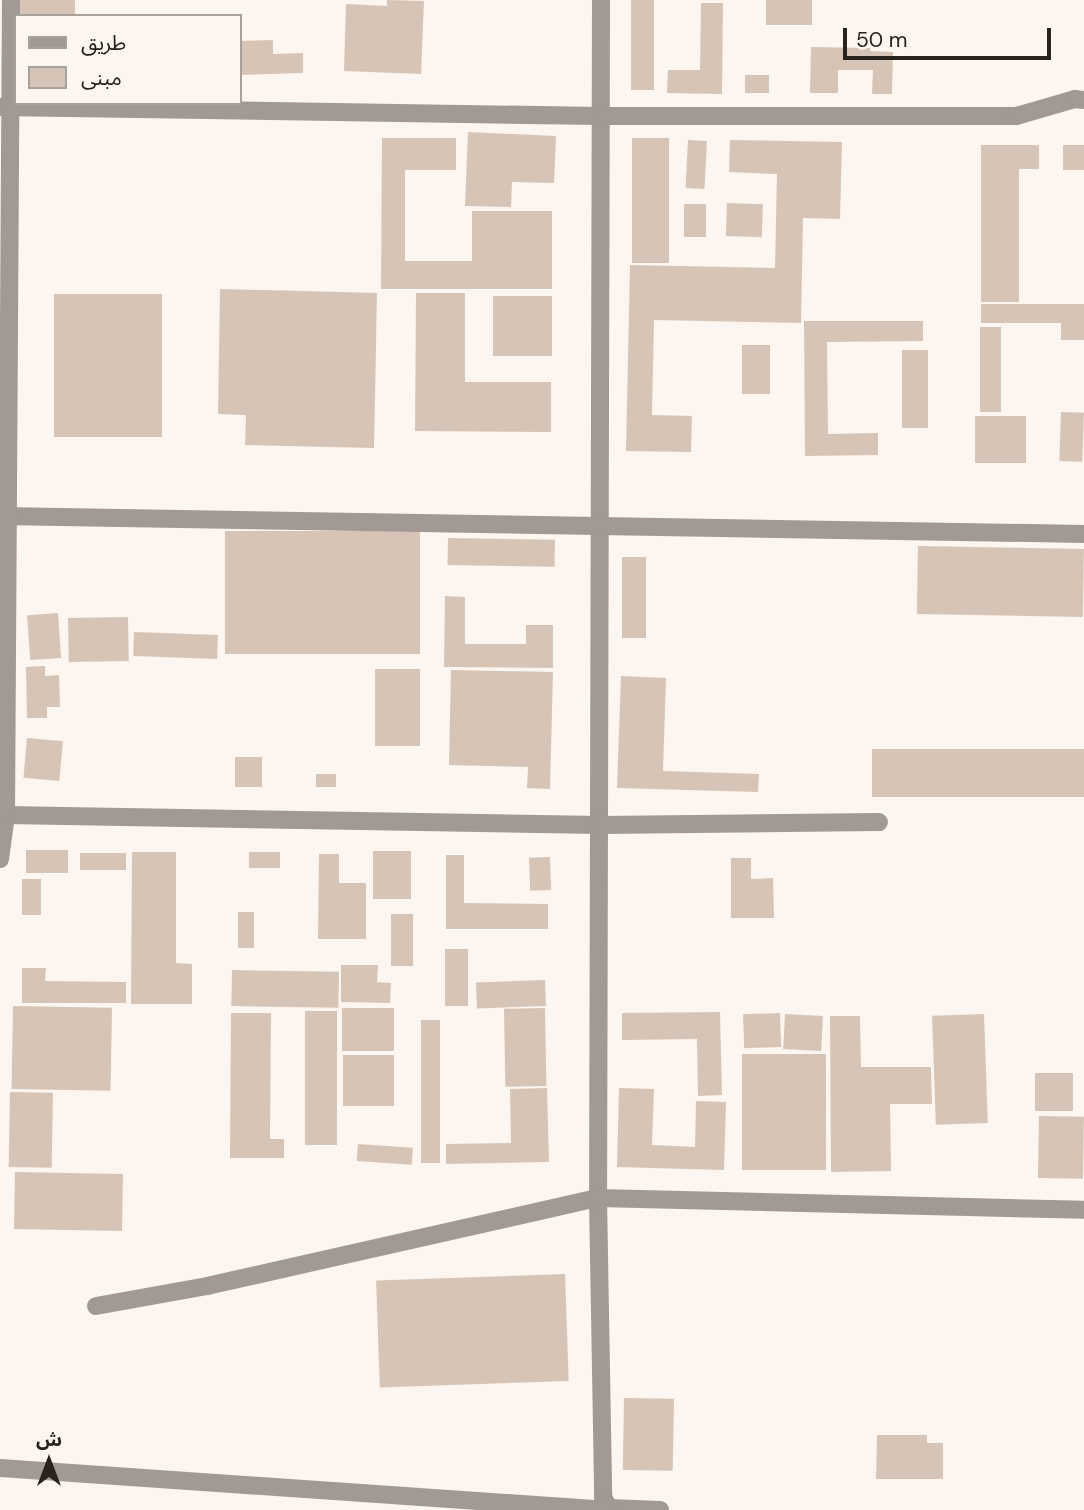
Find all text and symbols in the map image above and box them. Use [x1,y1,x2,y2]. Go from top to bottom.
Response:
legend [14,14,242,105]
scale bar [846,14,1054,58]
text: 50 m [856,26,907,54]
text: طريق [81,29,126,57]
text: مبنى [81,64,122,92]
north arrow [14,1426,84,1496]
text: ش [36,1427,62,1452]

